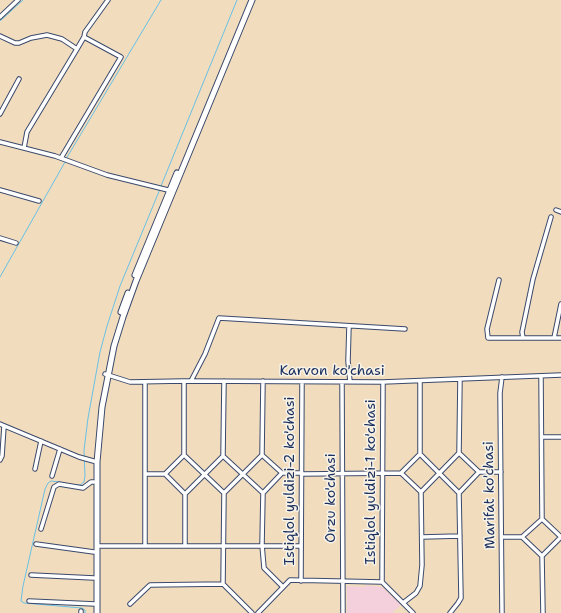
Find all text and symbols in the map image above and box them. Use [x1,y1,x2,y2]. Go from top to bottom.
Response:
street label: Karvon ko'chasi [279,363,385,379]
street label: Istiqlol yuldizi-2 ko'chasi [282,397,298,565]
street label: Istiqlol yuldizi-1 ko'chasi [363,399,379,565]
street label: Marifat ko'chasi [481,441,499,549]
street label: Orzu ko'chasi [323,453,339,543]

